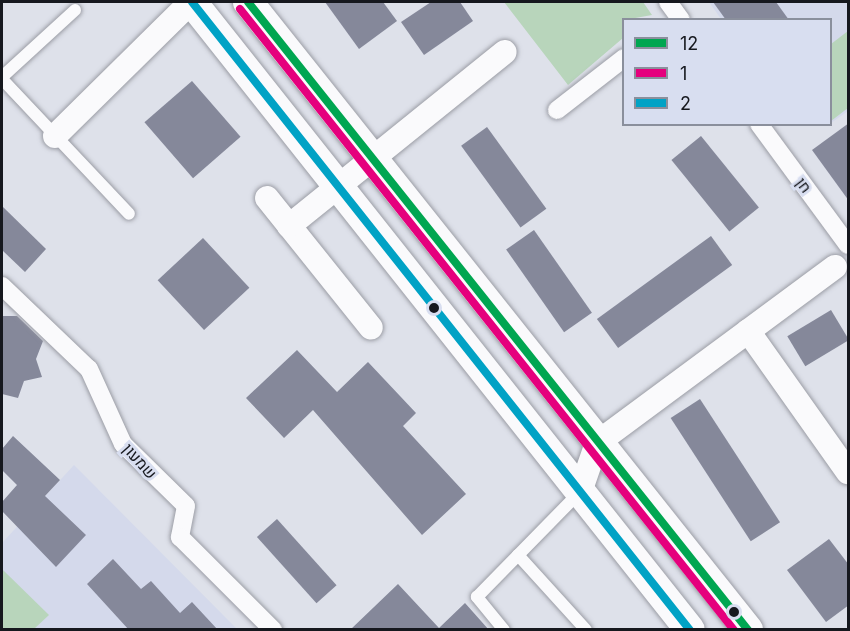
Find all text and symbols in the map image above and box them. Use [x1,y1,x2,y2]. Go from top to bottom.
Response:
legend [622,18,832,126]
text: 12 [680,33,698,54]
text: 1 [680,63,687,84]
text: 2 [680,93,691,114]
street label: חן [792,174,816,196]
unlabelled marker [428,302,440,314]
street label: שמעון [119,439,161,483]
unlabelled marker [728,606,740,618]

